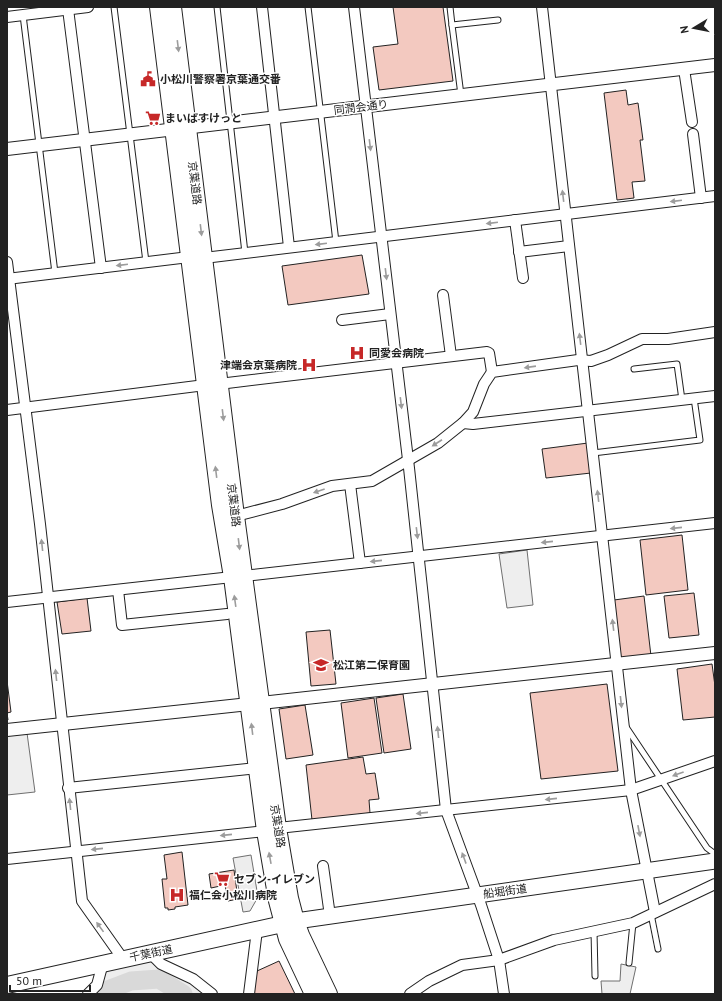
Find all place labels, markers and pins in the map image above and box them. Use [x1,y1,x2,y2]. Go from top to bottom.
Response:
public building icon: 小松川警察署京葉通交番 [139,70,157,88]
place label: 小松川警察署京葉通交番 [160,72,281,86]
supermarket icon: まいばすけっと [144,109,162,127]
place label: まいばすけっと [165,111,242,125]
hospital icon: 同愛会病院 [348,344,366,362]
place label: 同愛会病院 [369,346,424,360]
hospital icon: 津端会京葉病院 [300,356,318,374]
place label: 津端会京葉病院 [220,358,297,372]
school or university icon: 松江第二保育園 [312,656,330,674]
place label: 松江第二保育園 [333,658,410,672]
supermarket icon: セブン-イレブン [213,870,231,888]
place label: セブン-イレブン [234,872,315,886]
hospital icon: 福仁会小松川病院 [168,886,186,904]
place label: 福仁会小松川病院 [189,888,277,902]

